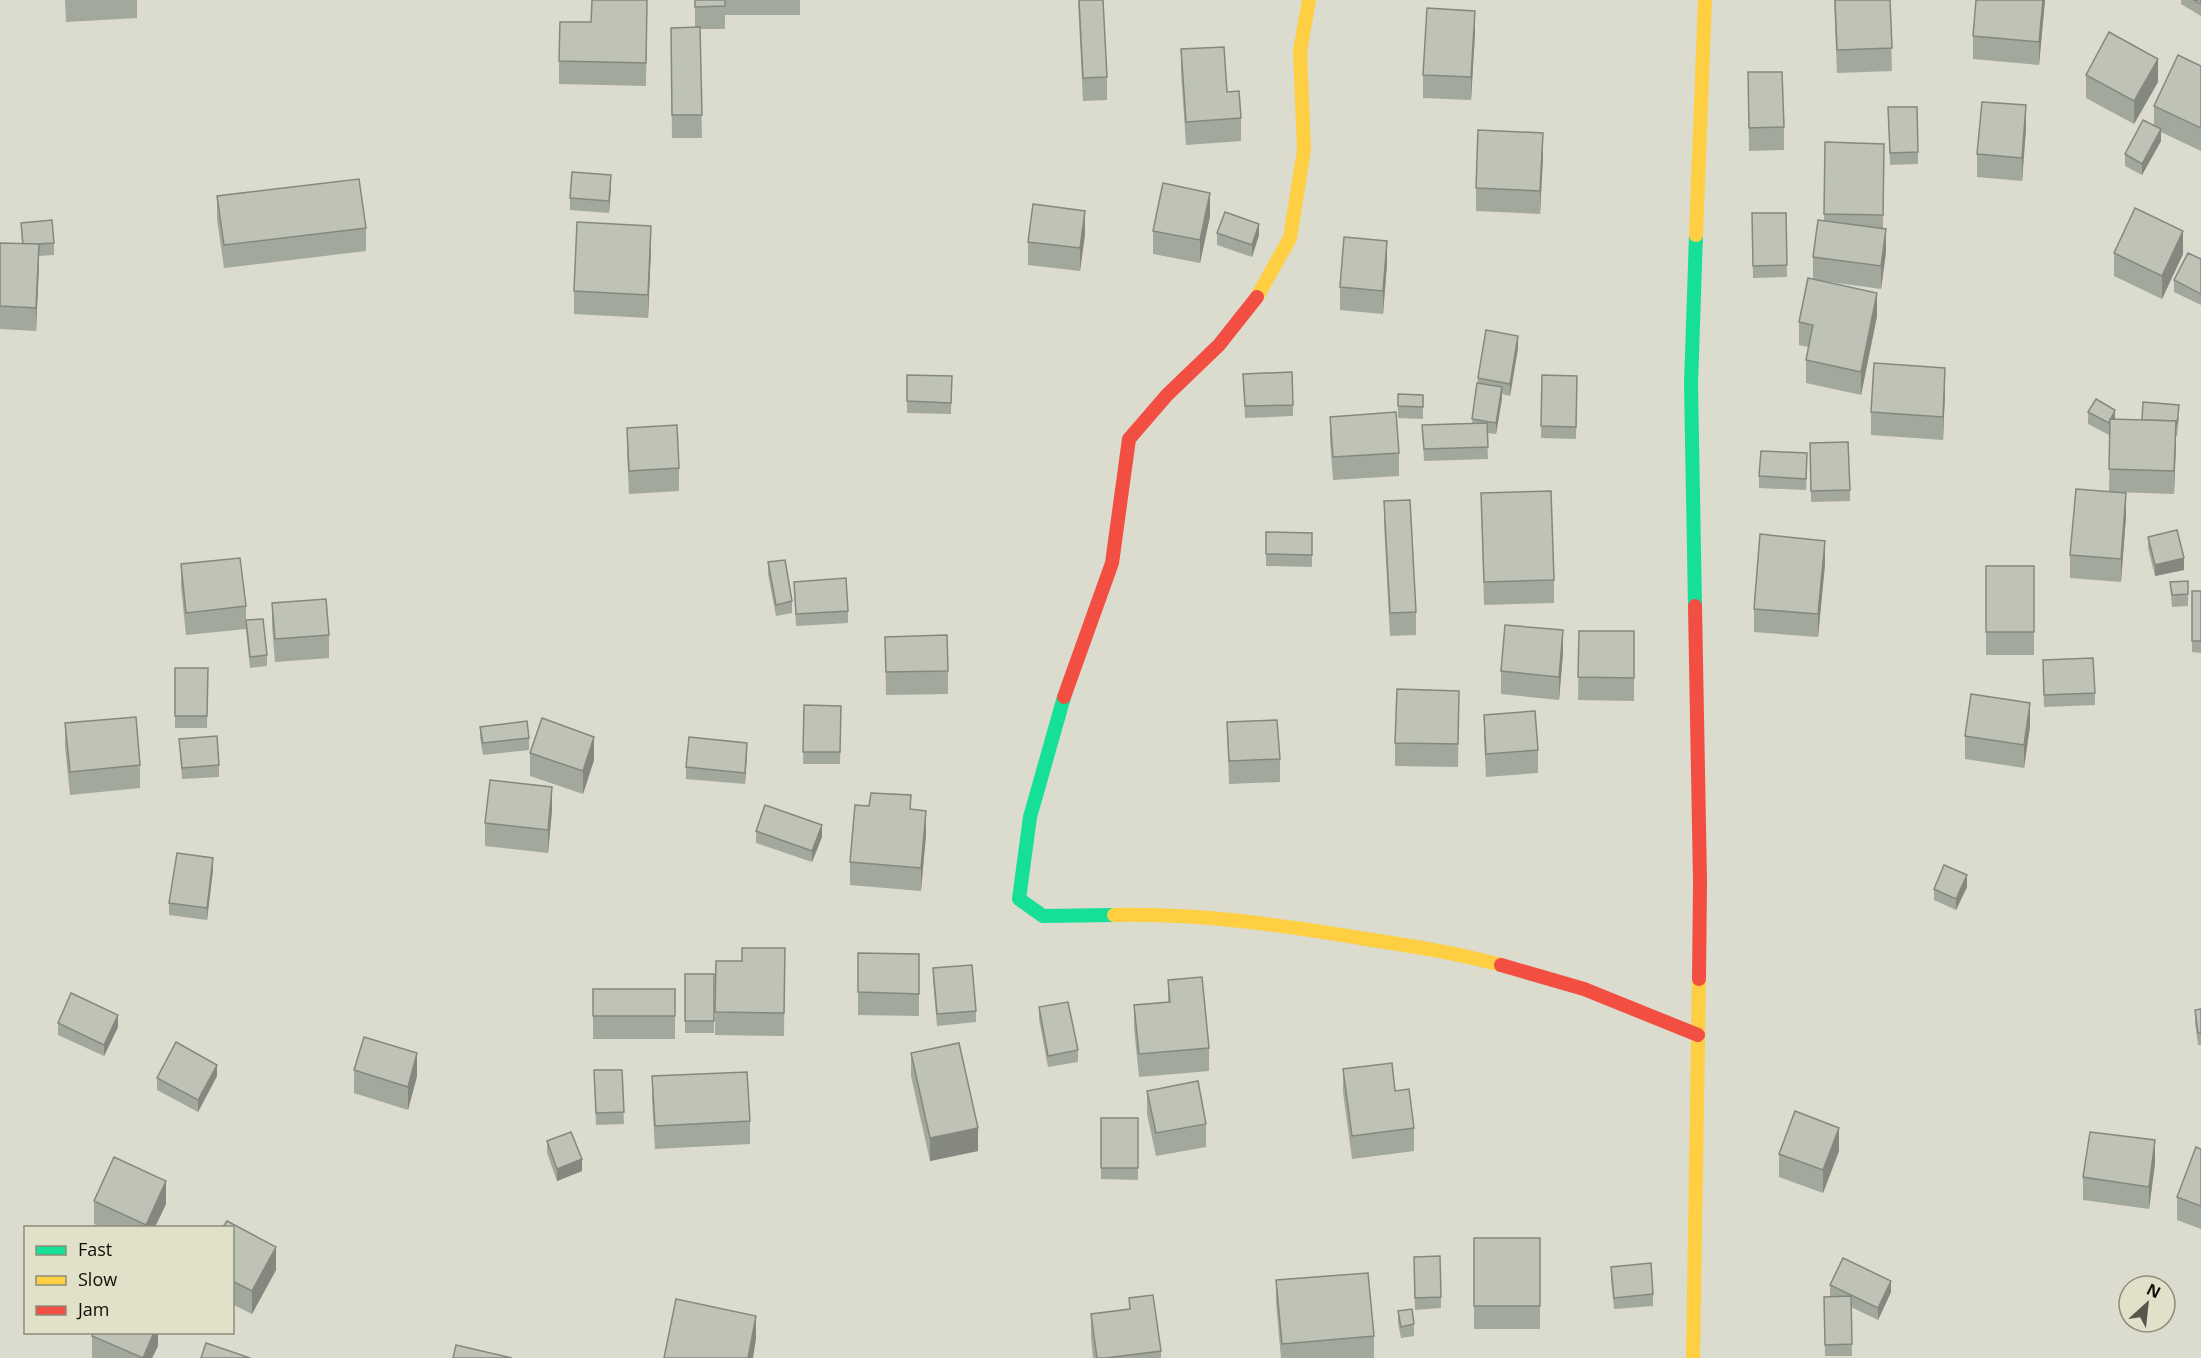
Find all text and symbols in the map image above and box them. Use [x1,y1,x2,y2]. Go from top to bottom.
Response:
legend [24,1226,234,1334]
text: Fast [78,1237,112,1261]
text: Slow [78,1267,117,1291]
north arrow [2117,1274,2177,1334]
text: N [2143,1278,2165,1303]
text: Jam [76,1297,110,1321]

